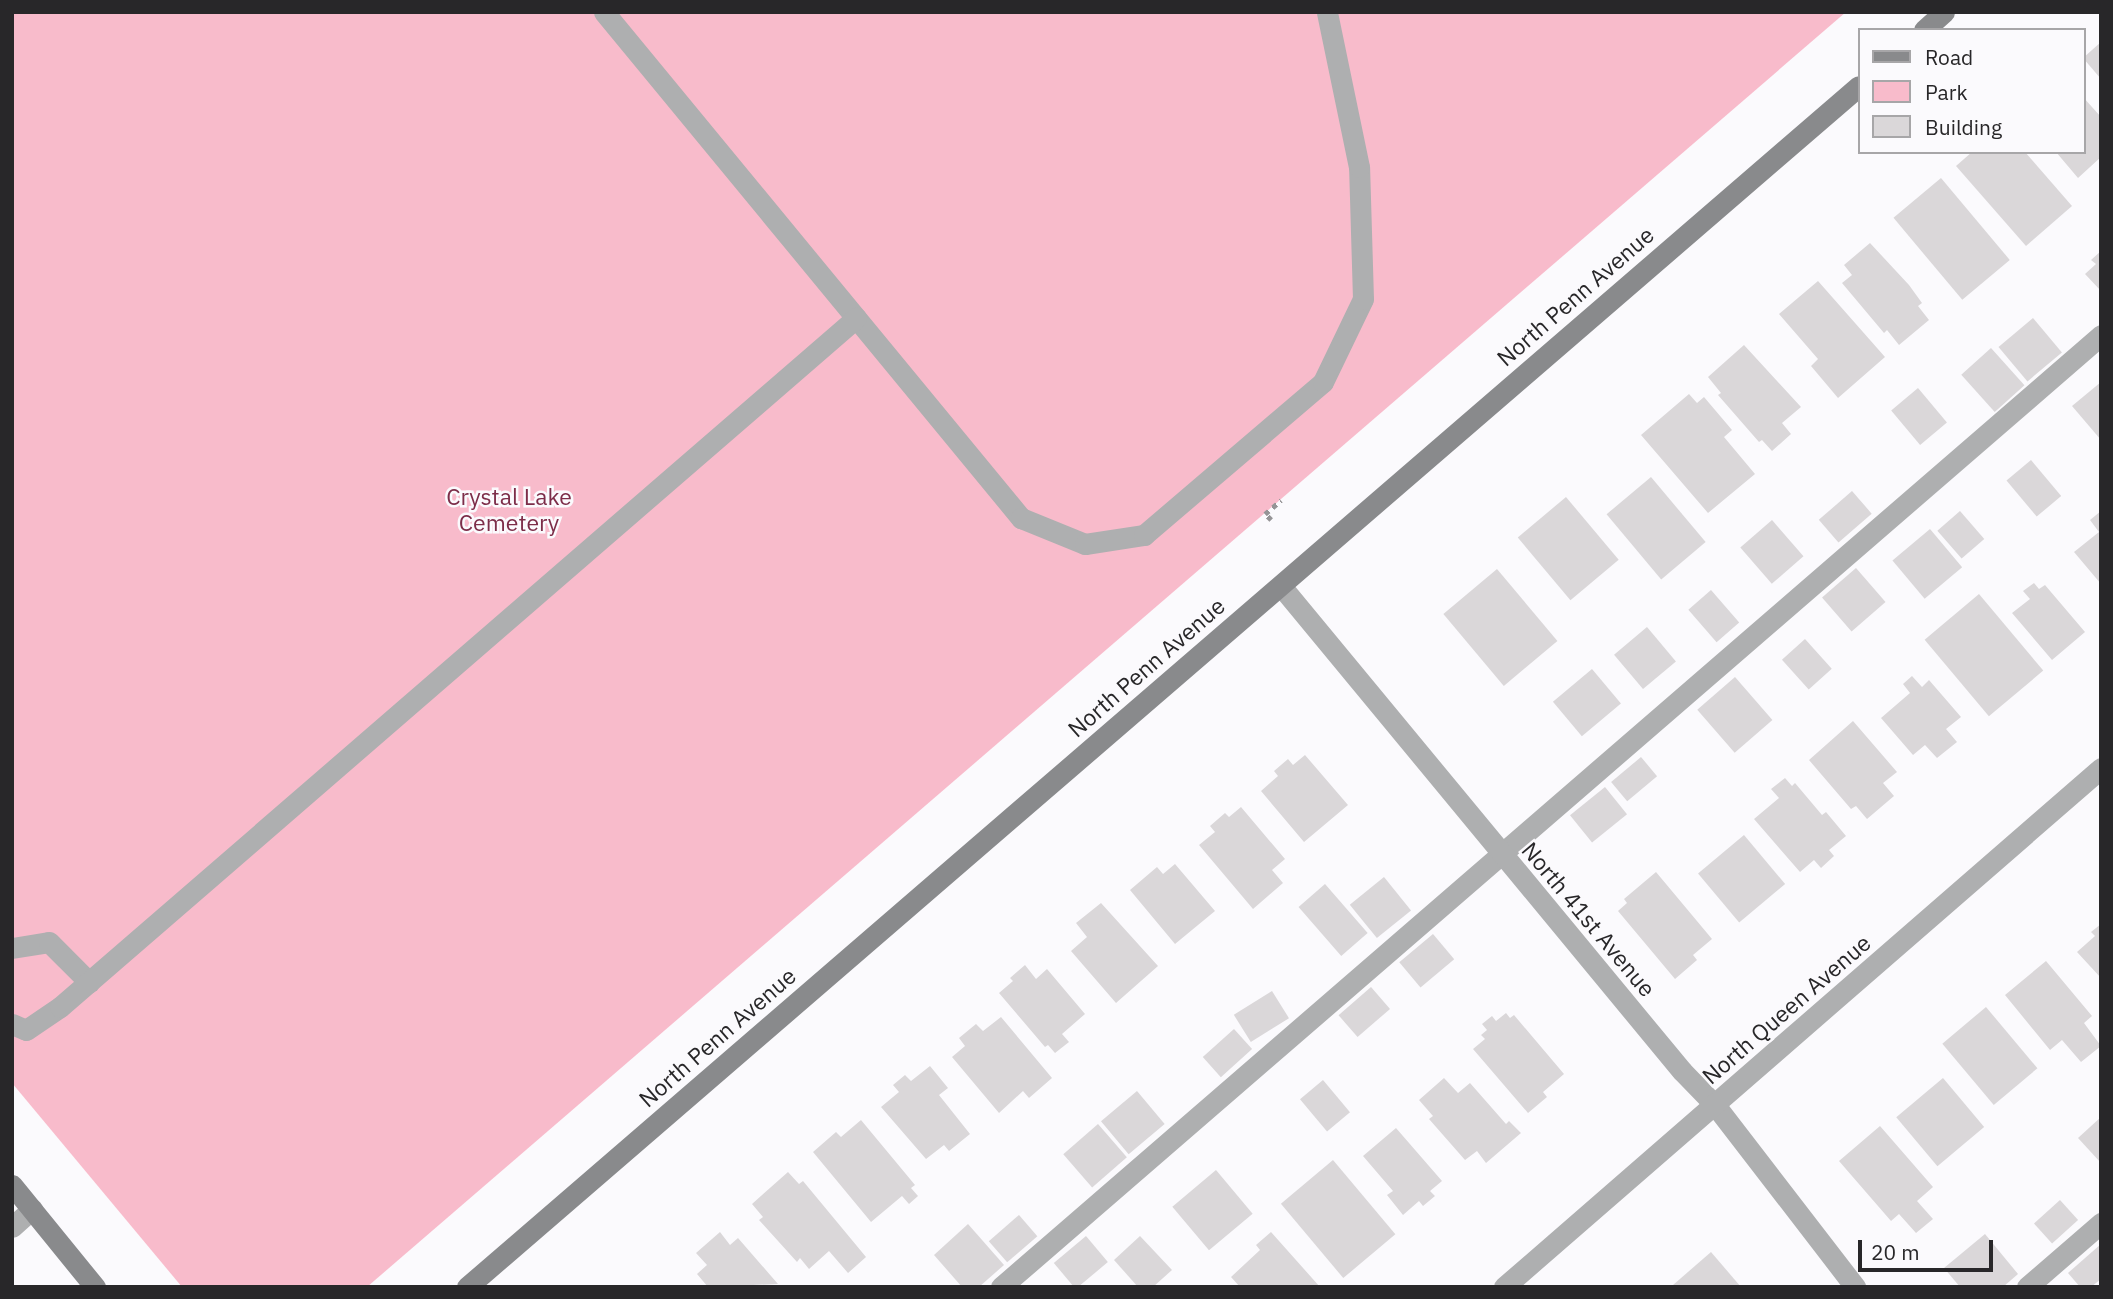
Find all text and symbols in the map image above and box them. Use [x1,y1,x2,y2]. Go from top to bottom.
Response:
legend [1857,28,2085,154]
text: Road [1925,43,1973,71]
text: Park [1925,78,1968,106]
text: Building [1925,113,2002,141]
street label: North Penn Avenue [1491,220,1659,372]
park label: Crystal Lake Cemetery [446,482,572,536]
street label: North Penn Avenue [1062,591,1230,743]
street label: North 41st Avenue [1516,836,1662,1002]
street label: North Queen Avenue [1696,928,1876,1090]
street label: North Penn Avenue [633,961,801,1113]
scale bar [1861,1226,1996,1270]
text: 20 m [1871,1238,1920,1266]

